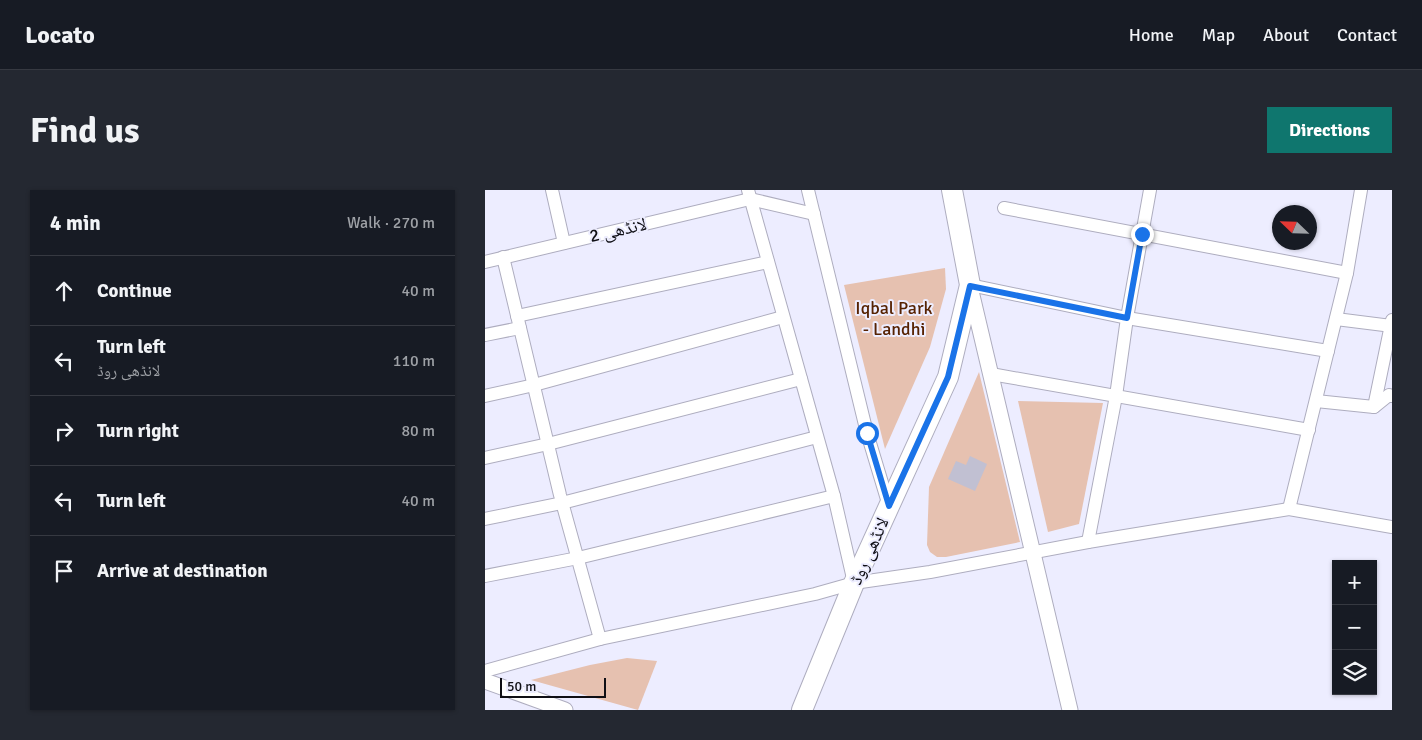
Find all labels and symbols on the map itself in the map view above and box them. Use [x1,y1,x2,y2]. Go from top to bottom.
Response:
north arrow [1272,205,1317,250]
street label: لانڈھی 2 [587,213,649,247]
route end [1131,223,1154,246]
park label: Iqbal Park - Landhi [855,297,933,340]
route start [856,422,879,445]
street label: لانڈھی روڈ [844,514,894,588]
scale bar [500,675,606,698]

